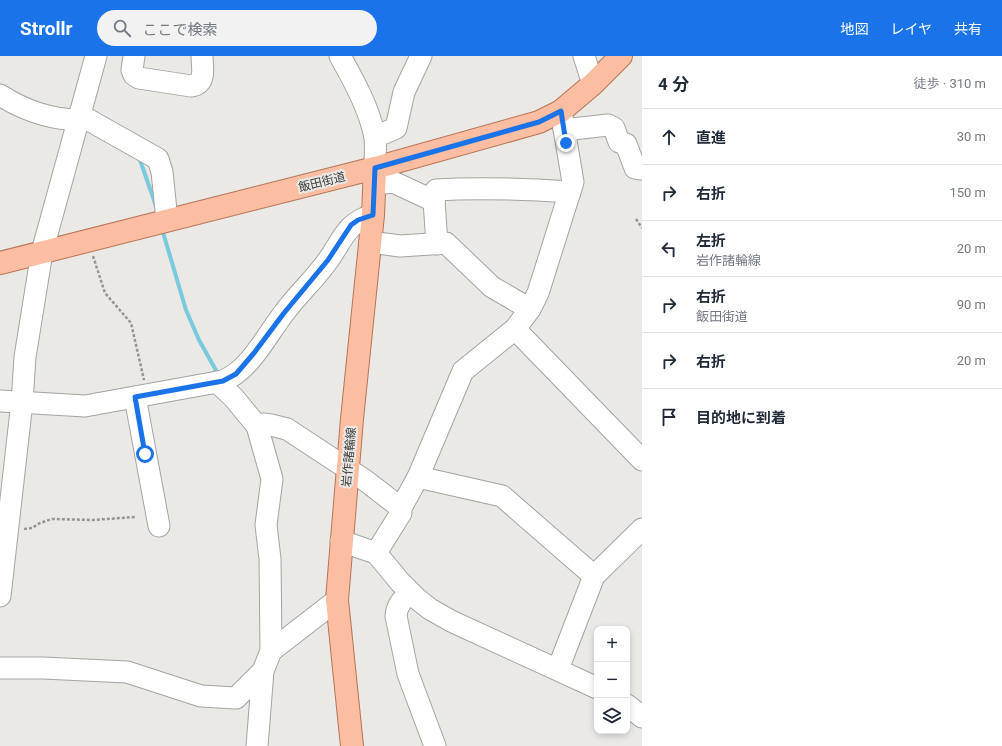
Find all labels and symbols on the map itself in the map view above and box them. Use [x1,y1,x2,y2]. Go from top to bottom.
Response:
route end [557,134,575,152]
street label: 飯田街道 [297,169,347,195]
street label: 岩作諸輪線 [339,426,359,488]
route start [136,445,154,463]

